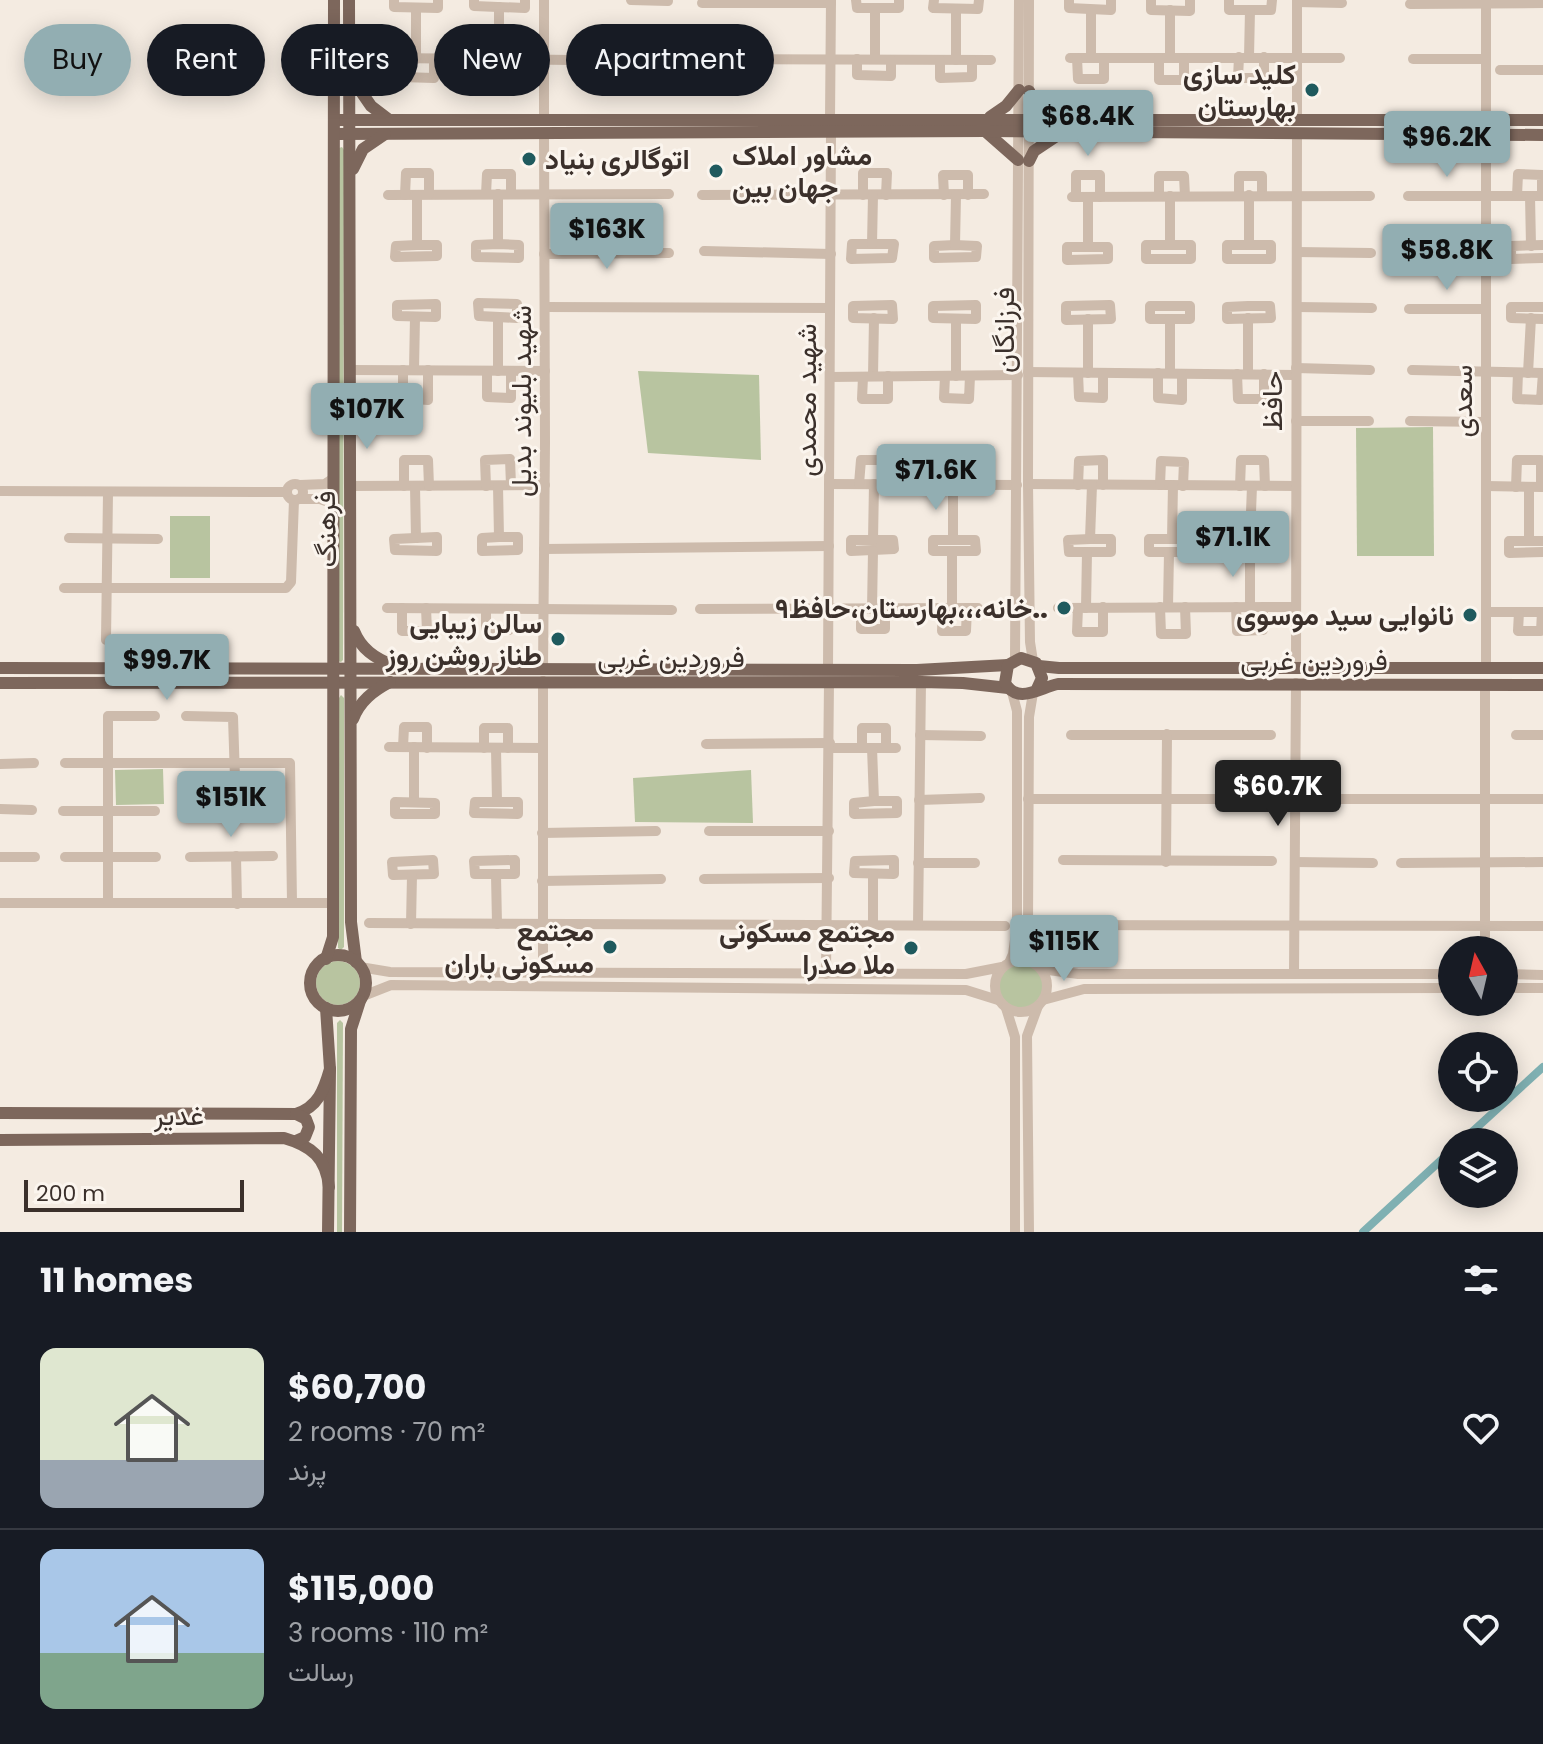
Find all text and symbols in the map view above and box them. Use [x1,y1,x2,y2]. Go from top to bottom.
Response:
chip: Buy [24,24,131,96]
chip: Rent [147,24,265,96]
chip: Filters [281,24,418,96]
chip: New [434,24,550,96]
chip: Apartment [566,24,774,96]
place label: کلید سازی بهارستان [1183,55,1296,126]
marker: کلید سازی بهارستان [1303,81,1321,99]
pin: $68.4K [1023,90,1153,158]
text: $68.4K [1041,98,1135,134]
pin: $96.2K [1382,111,1512,179]
text: $96.2K [1402,119,1492,155]
place label: مشاور املاک جهان بین [732,136,872,207]
place label: اتوگالری بنیاد [545,140,690,179]
marker: اتوگالری بنیاد [520,150,538,168]
marker: مشاور املاک جهان بین [707,162,725,180]
pin: $163K [551,203,663,271]
text: $163K [568,211,646,247]
pin: $58.8K [1382,224,1512,292]
text: $58.8K [1400,232,1494,268]
street label: فرزانگان [985,287,1024,373]
street label: شهید بلیوند بدیل [502,305,541,497]
street label: شهید محمدی [787,323,826,477]
street label: سعدی [1443,365,1482,437]
street label: حافظ [1253,371,1292,431]
pin: $107K [311,383,423,451]
text: $107K [329,391,405,427]
pin: $71.6K [871,444,1001,512]
text: $71.6K [895,452,977,488]
street label: فرهنگ [306,490,346,568]
pin: $71.1K [1168,511,1298,579]
text: $71.1K [1195,519,1271,555]
place label: خانه،،،بهارستان،حافظ۹.. [775,589,1048,628]
place label: نانوایی سید موسوی [1236,596,1454,635]
marker: خانه،،،بهارستان،حافظ۹.. [1055,599,1073,617]
place label: سالن زیبایی طناز روشن روز [385,604,542,675]
marker: نانوایی سید موسوی [1461,606,1479,624]
marker: سالن زیبایی طناز روشن روز [549,630,567,648]
pin: $99.7K [102,634,232,702]
street label: فروردین غربی [597,638,745,677]
street label: فروردین غربی [1240,641,1388,680]
text: $99.7K [123,642,211,678]
pin: $60.7K [1213,760,1343,828]
text: $60.7K [1233,768,1323,804]
pin: $151K [175,771,287,839]
text: $151K [195,779,267,815]
place label: مجتمع مسکونی باران [444,912,594,983]
place label: مجتمع مسکونی ملا صدرا [719,913,895,984]
pin: $115K [1008,915,1120,983]
text: $115K [1028,923,1100,959]
north arrow [1438,936,1518,1016]
map controls [1438,936,1518,1208]
marker: مجتمع مسکونی باران [601,938,619,956]
marker: مجتمع مسکونی ملا صدرا [902,939,920,957]
button: locate [1438,1032,1518,1112]
street label: غدیر [153,1096,204,1135]
button: layers [1438,1128,1518,1208]
scale bar [24,1176,244,1212]
text: 200 m [36,1178,105,1209]
text: 11 homes [40,1256,193,1304]
icon: filters [1459,1258,1503,1302]
text: $60,700 [288,1363,426,1411]
icon: home [104,1380,200,1476]
icon: heart [1459,1406,1503,1450]
text: 2 rooms · 70 m² [288,1414,485,1450]
text: پرند [288,1453,327,1489]
text: $115,000 [288,1564,434,1612]
icon: home [104,1581,200,1677]
icon: heart [1459,1607,1503,1651]
text: 3 rooms · 110 m² [288,1615,488,1651]
text: رسالت [288,1654,354,1690]

